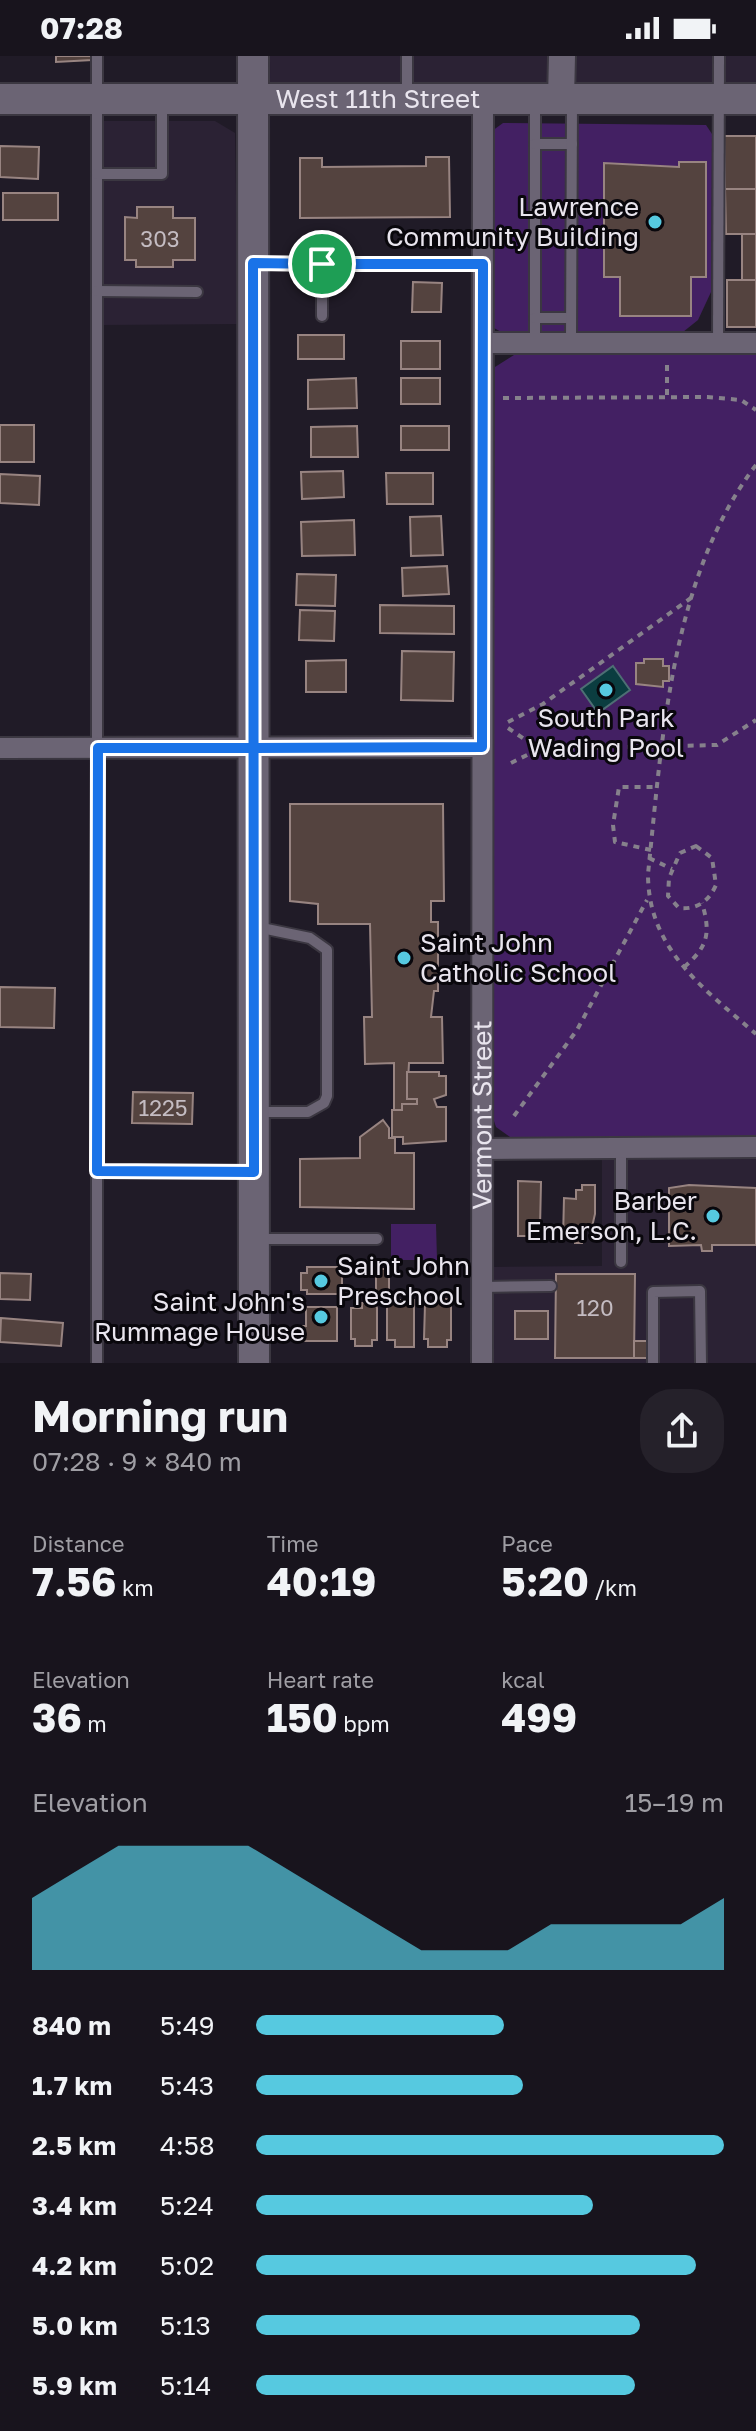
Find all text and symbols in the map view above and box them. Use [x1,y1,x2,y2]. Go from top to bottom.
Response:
text: 07:28 [40,10,123,46]
street label: West 11th Street [276,83,480,114]
place label: Lawrence Community Building [386,191,639,252]
marker: Lawrence Community Building [646,213,664,231]
house number: 303 [140,225,180,252]
pin [288,230,356,298]
icon: arrive [300,242,344,286]
marker: South Park Wading Pool [597,681,615,699]
place label: South Park Wading Pool [528,702,684,763]
place label: Saint John Catholic School [420,927,616,988]
marker: Saint John Catholic School [395,949,413,967]
street label: Vermont Street [466,1020,497,1210]
house number: 1225 [139,1094,187,1121]
place label: Barber Emerson, L.C. [526,1185,697,1246]
marker: Barber Emerson, L.C. [704,1207,722,1225]
place label: Saint John Preschool [337,1250,470,1311]
marker: Saint John Preschool [312,1272,330,1290]
place label: Saint John's Rummage House [94,1286,305,1347]
house number: 120 [576,1294,614,1321]
marker: Saint John's Rummage House [312,1308,330,1326]
text: Morning run [32,1389,288,1442]
button: share [640,1389,724,1473]
text: 07:28 · 9 × 840 m [32,1446,242,1477]
text: Distance [32,1530,124,1557]
text: Time [267,1530,318,1557]
text: Pace [501,1530,553,1557]
text: 7.56 [32,1557,116,1605]
text: 40:19 [267,1557,376,1605]
text: 5:20 [501,1557,589,1605]
text: km [116,1574,154,1601]
text: /km [589,1574,637,1601]
text: Elevation [32,1666,130,1693]
text: Heart rate [267,1666,374,1693]
text: kcal [501,1666,545,1693]
text: 36 [32,1693,82,1741]
text: 150 [267,1693,338,1741]
text: 499 [501,1693,577,1741]
text: m [82,1710,107,1737]
text: bpm [338,1710,390,1737]
text: Elevation [32,1787,148,1818]
text: 15–19 m [625,1787,724,1818]
text: 840 m [32,2010,111,2041]
text: 5:49 [160,2010,214,2041]
text: 1.7 km [32,2070,112,2101]
text: 5:43 [160,2070,214,2101]
text: 2.5 km [32,2130,116,2161]
text: 4:58 [160,2130,215,2161]
text: 3.4 km [32,2190,117,2221]
text: 5:24 [160,2190,214,2221]
text: 4.2 km [32,2250,117,2281]
text: 5:02 [160,2250,214,2281]
text: 5.0 km [32,2310,117,2341]
text: 5:13 [160,2310,211,2341]
text: 5.9 km [32,2370,117,2401]
text: 5:14 [160,2370,211,2401]

